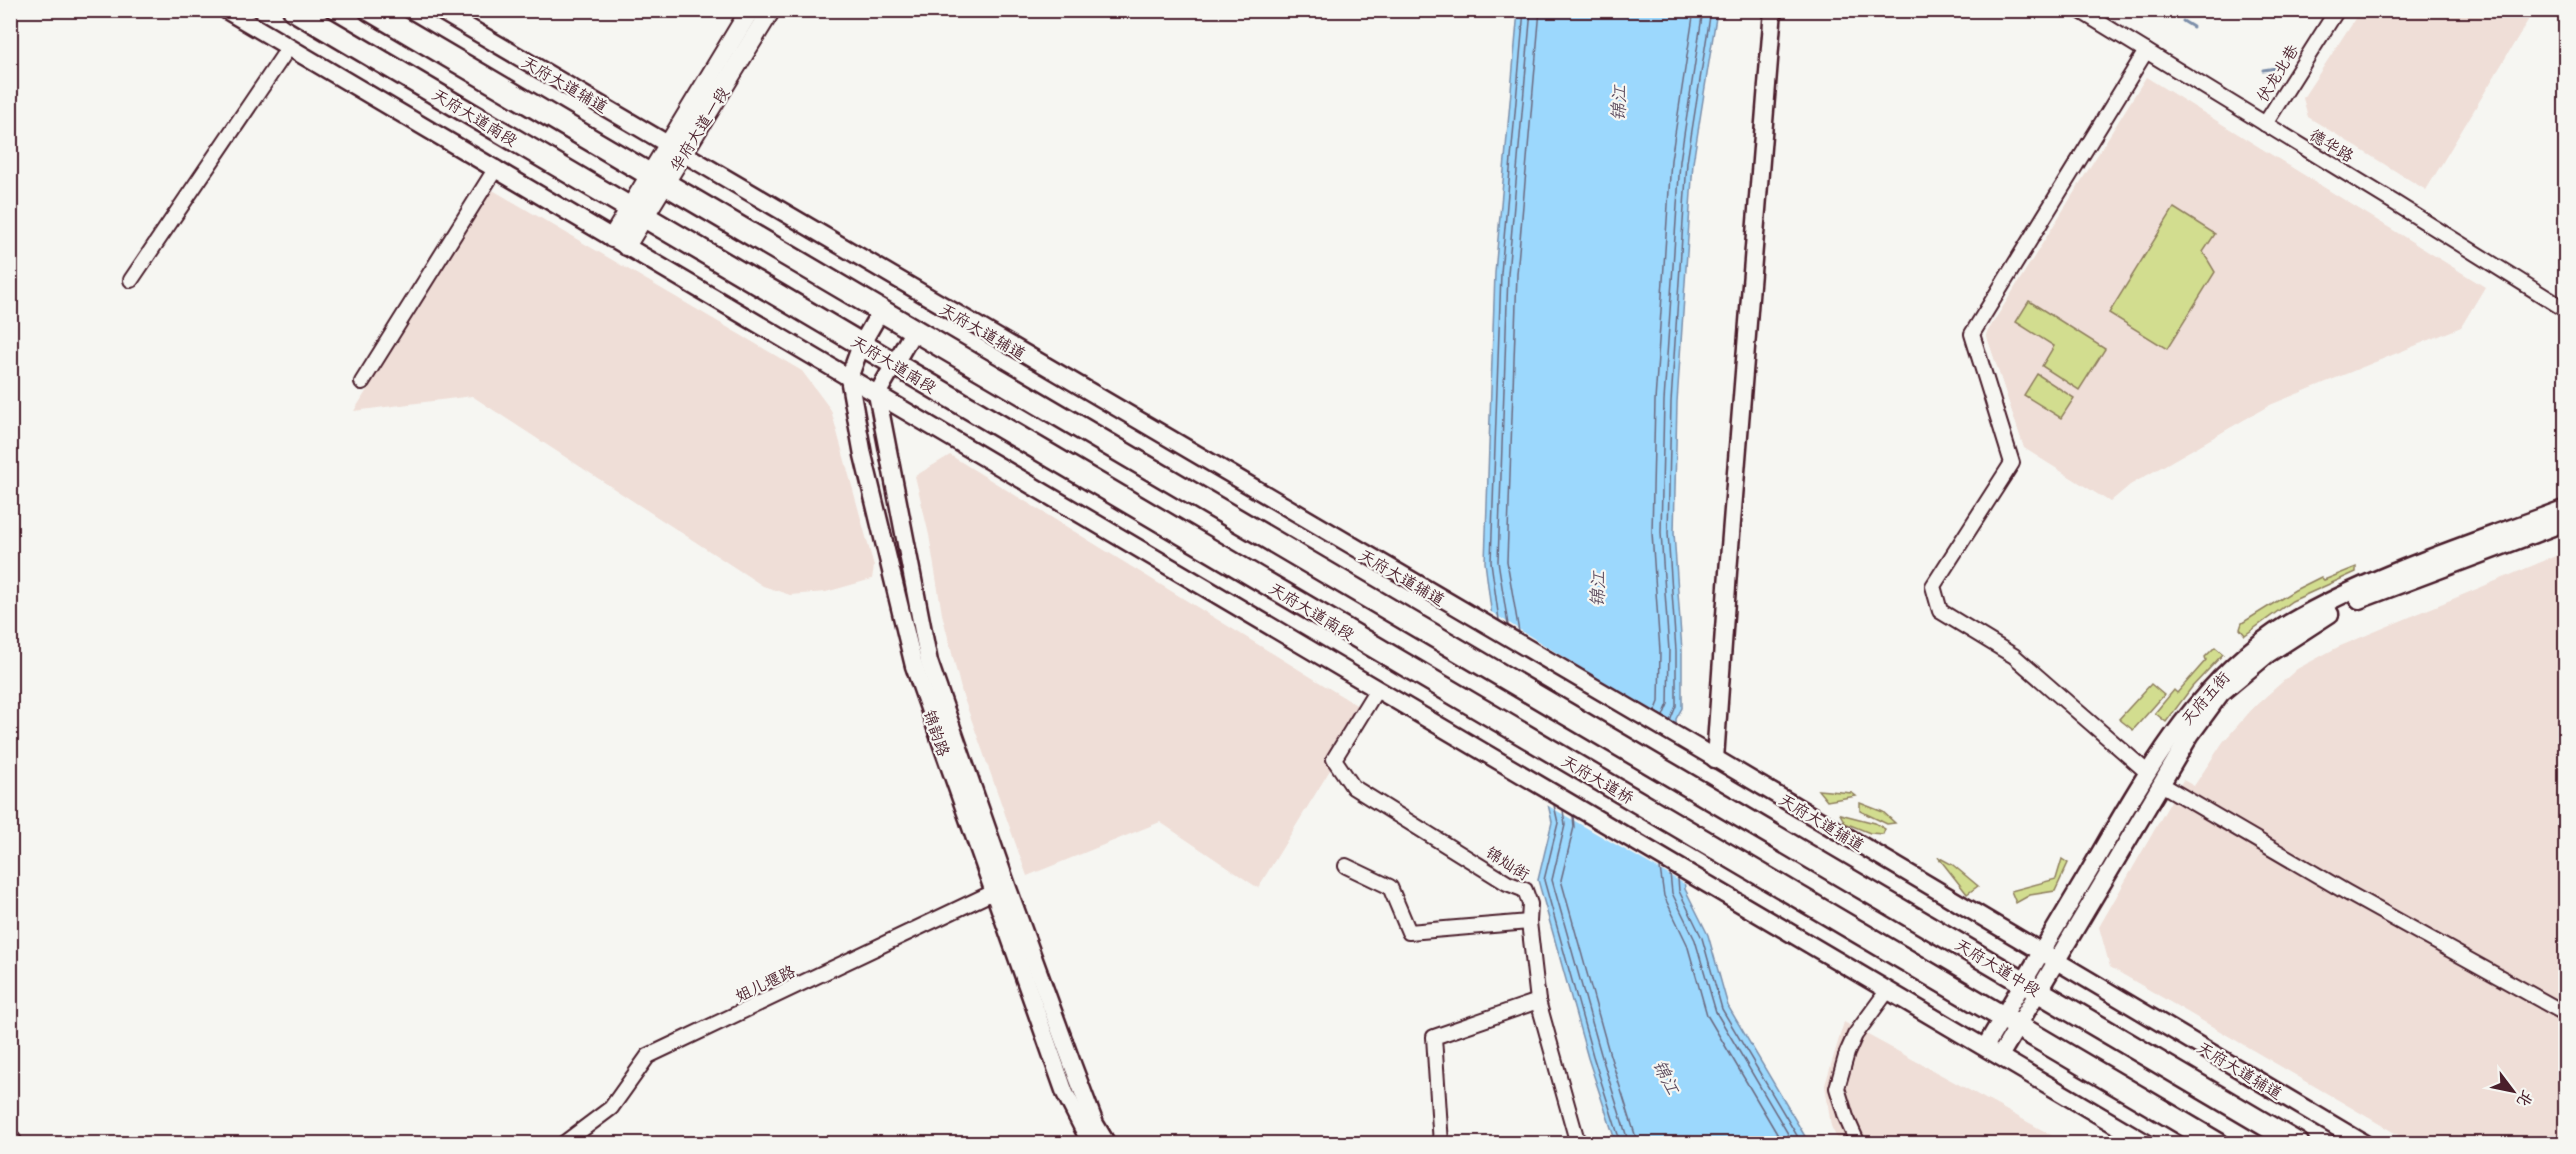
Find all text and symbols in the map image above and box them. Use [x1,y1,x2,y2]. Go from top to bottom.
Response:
street label: 伏龙北巷 [2252,41,2304,107]
street label: 天府大道辅道 [517,51,612,118]
street label: 华府大道一段 [665,83,735,176]
street label: 天府大道南段 [428,84,521,152]
water label: 锦江 [1606,84,1633,121]
street label: 德华路 [2305,124,2358,168]
street label: 天府大道辅道 [935,298,1030,365]
street label: 天府大道南段 [847,331,940,399]
street label: 天府大道辅道 [1354,544,1449,611]
water label: 锦江 [1585,570,1612,607]
street label: 天府大道南段 [1265,578,1358,646]
street label: 天府五街 [2176,667,2235,730]
street label: 锦韵路 [918,707,954,760]
street label: 天府大道桥 [1557,750,1638,809]
street label: 天府大道辅道 [1775,789,1868,857]
street label: 锦灿街 [1481,842,1534,886]
street label: 天府大道中段 [1951,934,2044,1002]
street label: 姐儿堰路 [732,960,799,1007]
street label: 天府大道辅道 [2193,1037,2286,1105]
water label: 锦江 [1646,1056,1685,1100]
north arrow [2483,1061,2543,1121]
text: 北 [2511,1086,2538,1111]

